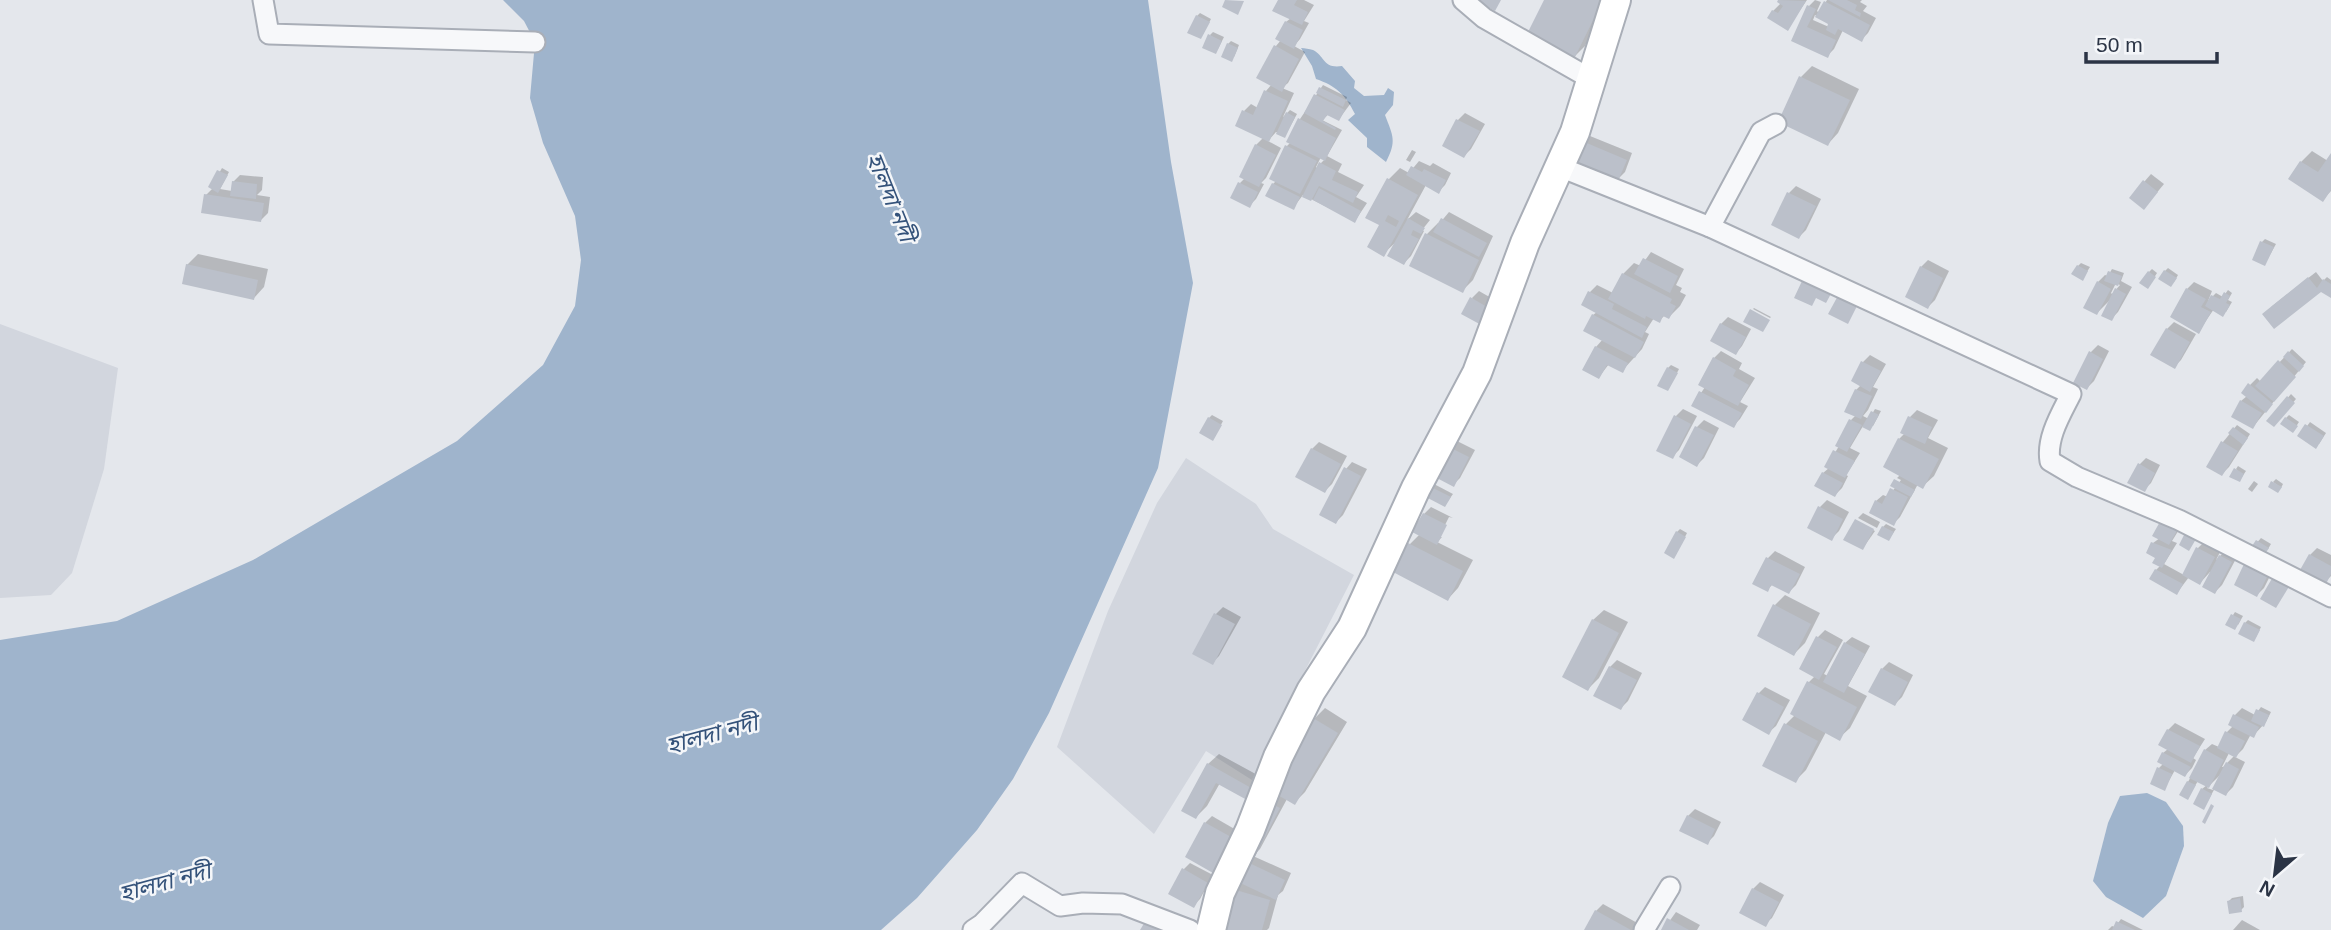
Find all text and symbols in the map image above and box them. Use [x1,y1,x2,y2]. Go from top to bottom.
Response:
scale bar [2086,21,2217,65]
text: 50 m [2096,33,2143,56]
water label: হালদা নদী [862,149,922,249]
water label: হালদা নদী [664,708,764,759]
north arrow [2240,839,2310,909]
water label: হালদা নদী [117,856,217,907]
text: N [2256,876,2278,901]

